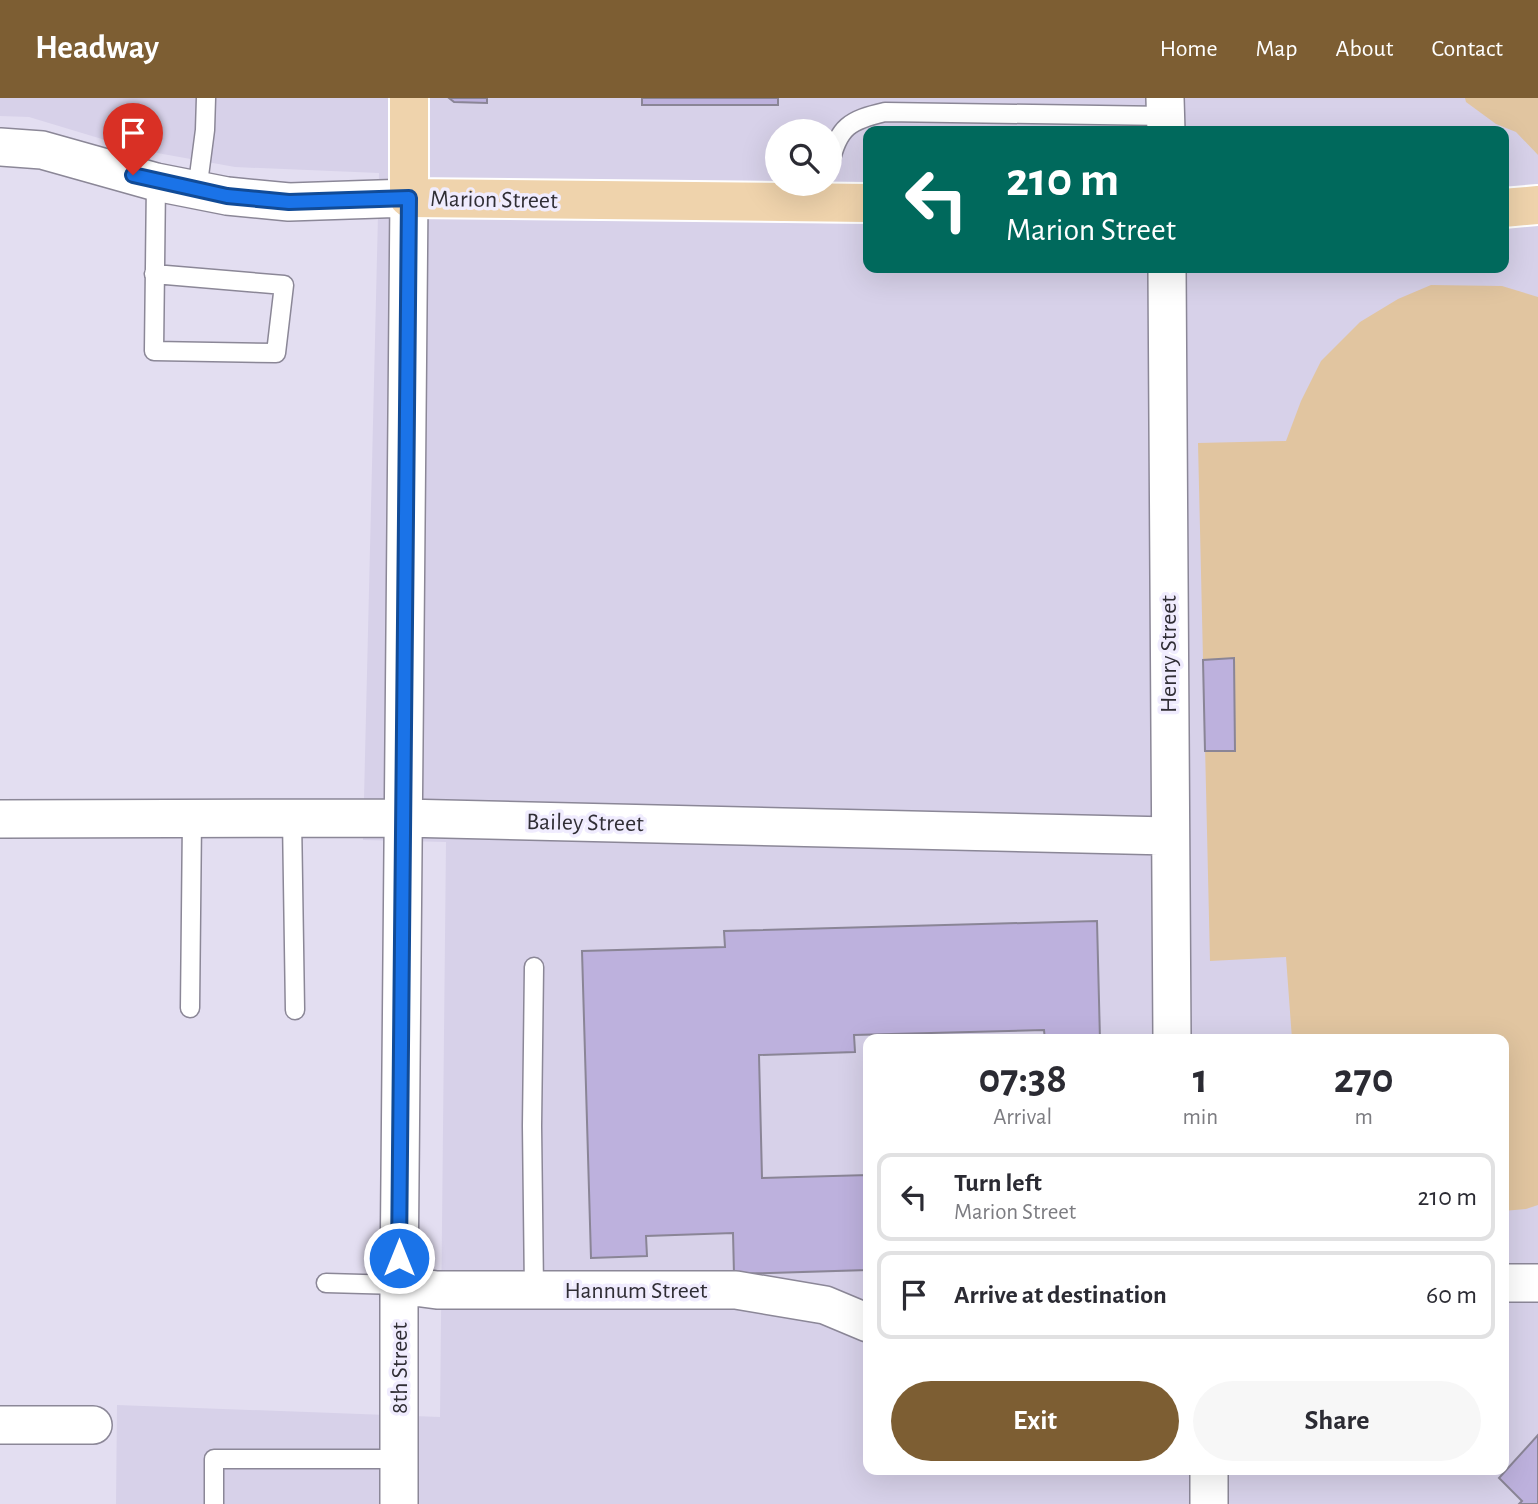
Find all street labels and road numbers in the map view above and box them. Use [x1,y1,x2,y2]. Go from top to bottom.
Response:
street label: Marion Street [430,187,558,213]
street label: Henry Street [1157,595,1181,713]
street label: Bailey Street [526,810,644,836]
street label: Hannum Street [565,1279,708,1303]
street label: 8th Street [388,1322,412,1414]

